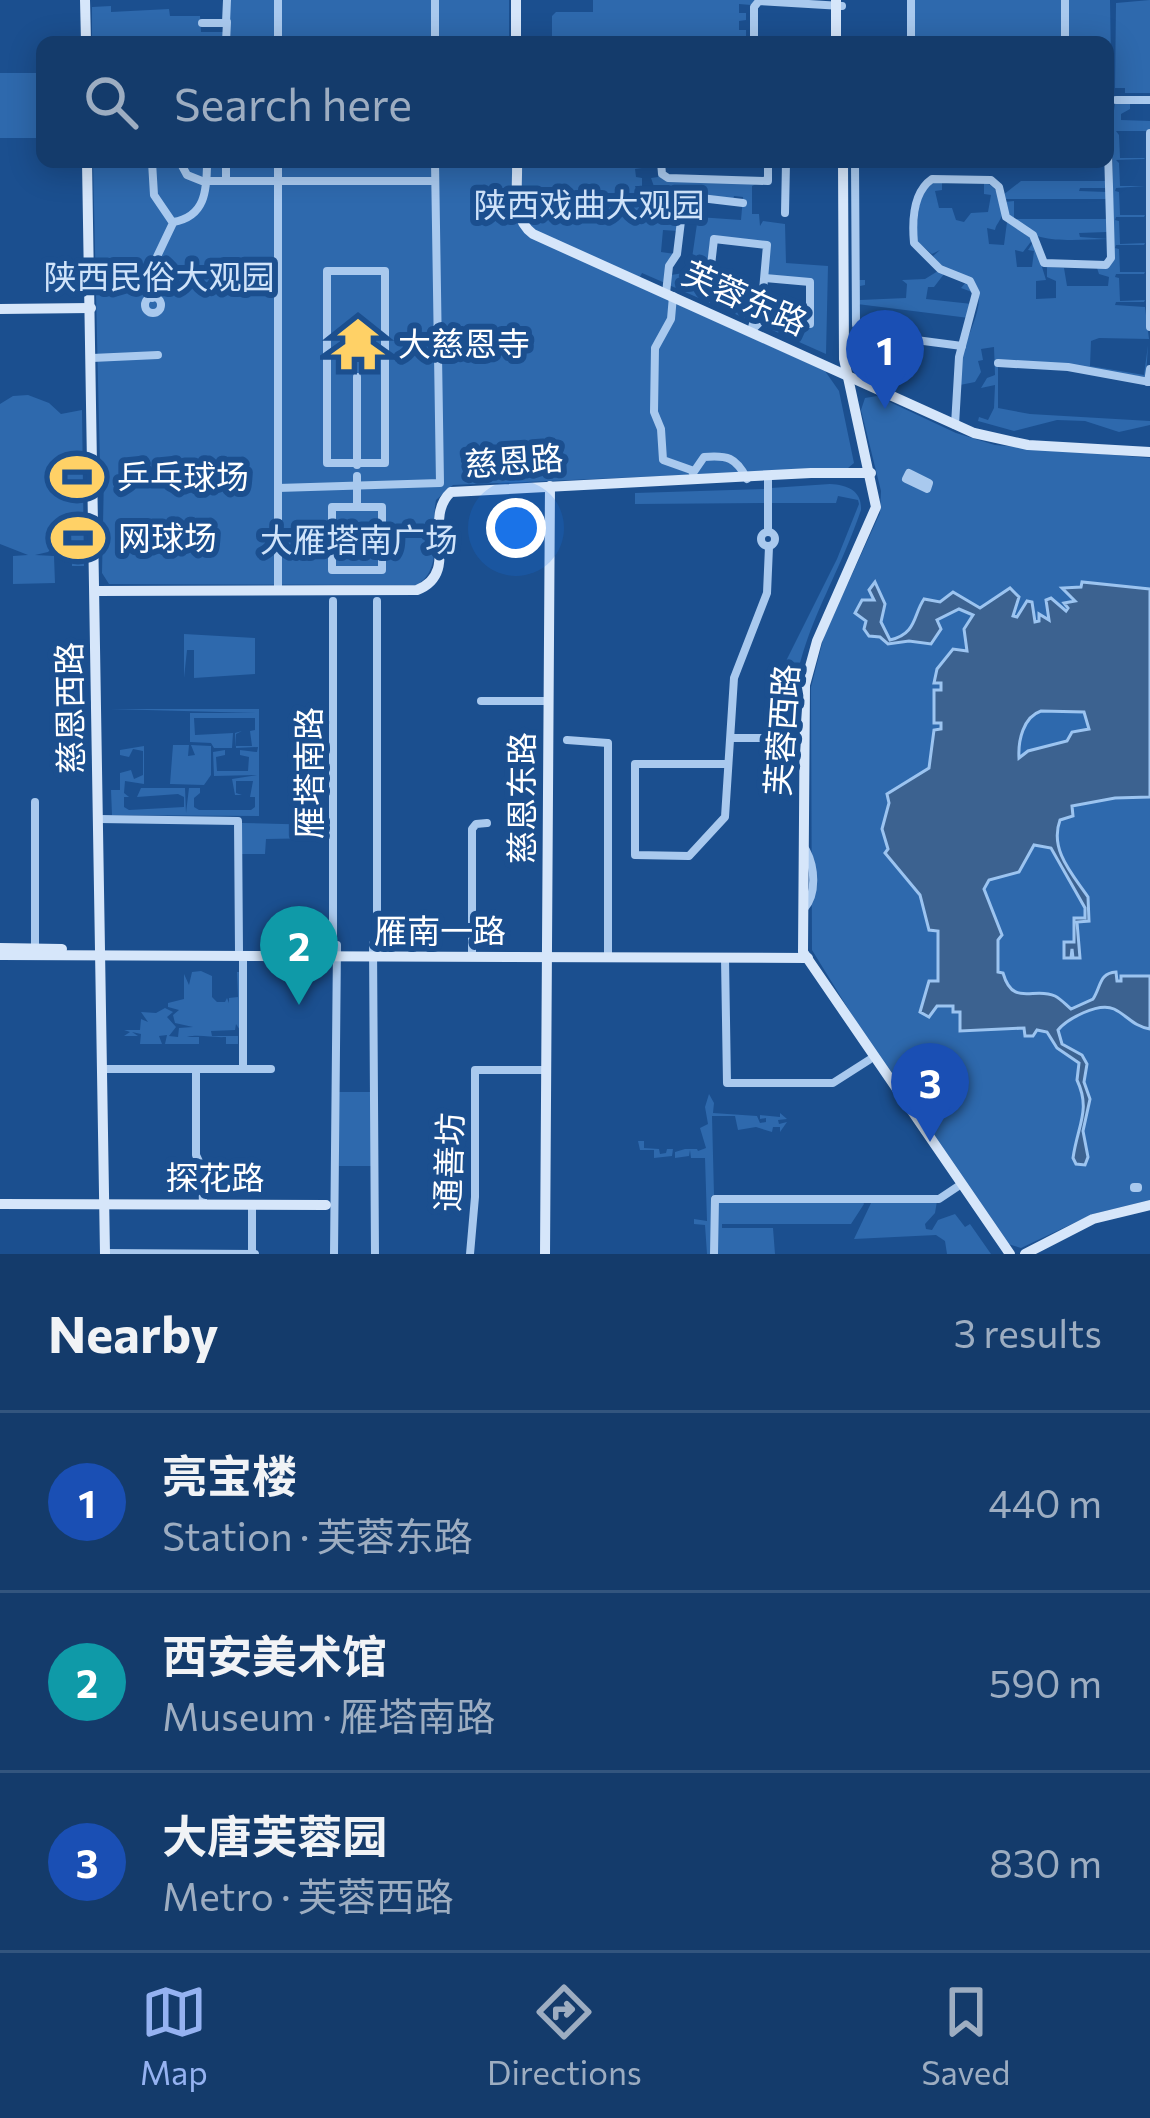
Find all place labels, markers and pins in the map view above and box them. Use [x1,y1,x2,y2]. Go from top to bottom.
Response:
pin: 1 [846,310,924,409]
temple icon: 大慈恩寺 [329,315,387,373]
place label: 大慈恩寺 [398,322,530,363]
sports icon: 乒乓球场 [48,448,106,506]
place label: 乒乓球场 [117,455,249,496]
sports icon: 网球场 [49,509,107,567]
place label: 网球场 [118,516,217,557]
pin: 2 [260,906,338,1005]
pin: 3 [891,1043,969,1142]

